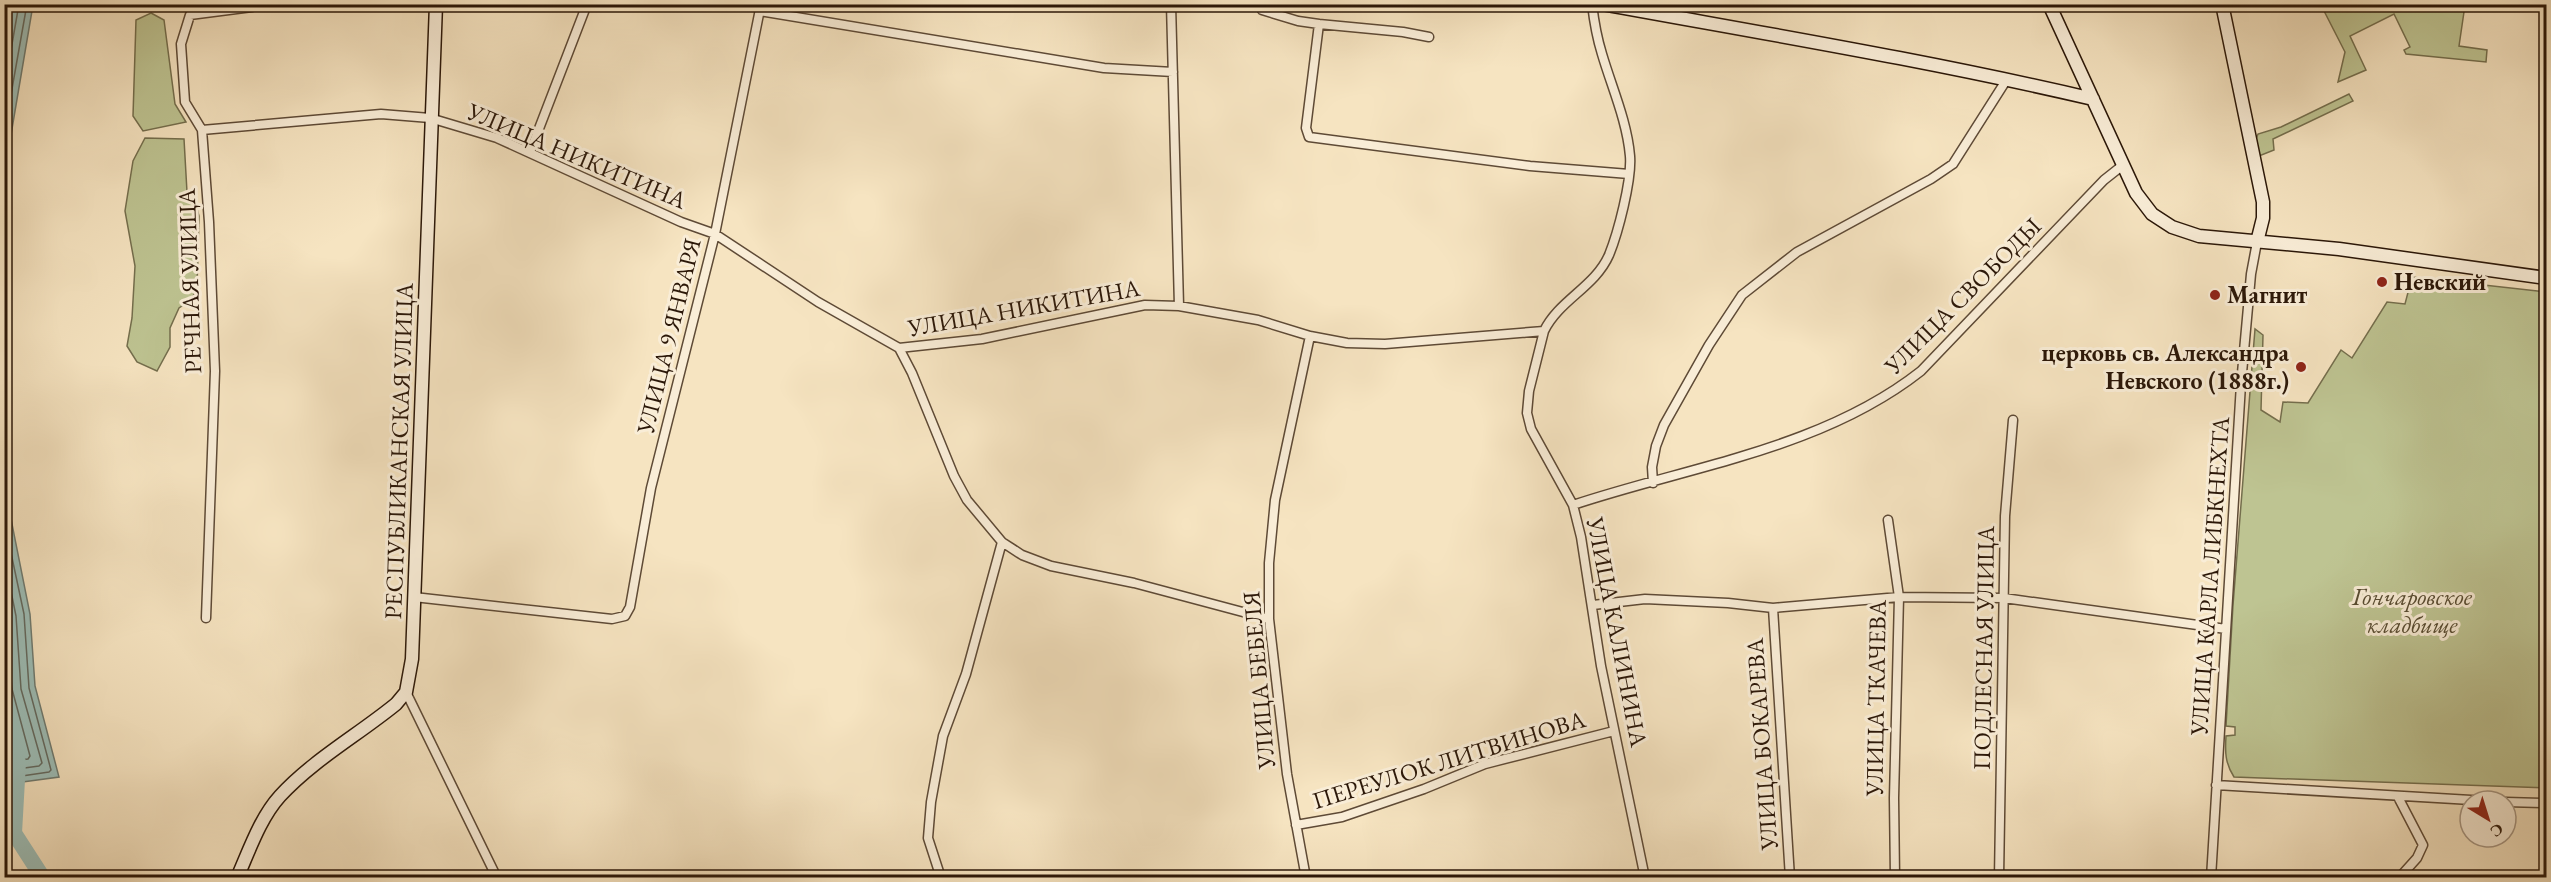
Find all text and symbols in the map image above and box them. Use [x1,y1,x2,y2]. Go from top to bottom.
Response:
street label: УЛИЦА НИКИТИНА [462,95,692,216]
street label: РЕЧНАЯ УЛИЦА [171,188,208,374]
street label: УЛИЦА СВОБОДЫ [1877,211,2048,381]
street label: УЛИЦА 9 ЯНВАРЯ [629,235,708,438]
place label: Невский [2394,266,2486,297]
street label: УЛИЦА НИКИТИНА [904,272,1143,343]
marker: Невский [2375,275,2389,289]
place label: Магнит [2227,279,2308,310]
street label: РЕСПУБЛИКАНСКАЯ УЛИЦА [377,282,420,620]
marker: Магнит [2208,288,2222,302]
place label: церковь св. Александра Невского (1888г.) [2042,337,2289,396]
marker: церковь св. Александра Невского (1888г.) [2294,360,2308,374]
street label: УЛИЦА КАРЛА ЛИБКНЕХТА [2183,415,2236,737]
street label: УЛИЦА КАЛИНИНА [1580,513,1655,750]
street label: ПОДЛЕСНАЯ УЛИЦА [1966,525,2001,770]
park label: Гончаровское кладбище [2351,581,2473,640]
street label: УЛИЦА БЕБЕЛЯ [1235,590,1282,771]
street label: УЛИЦА ТКАЧЕВА [1858,599,1893,798]
street label: УЛИЦА БОКАРЕВА [1739,637,1784,852]
street label: ПЕРЕУЛОК ЛИТВИНОВА [1308,703,1590,816]
north arrow [2458,789,2518,849]
text: С [2486,819,2508,842]

